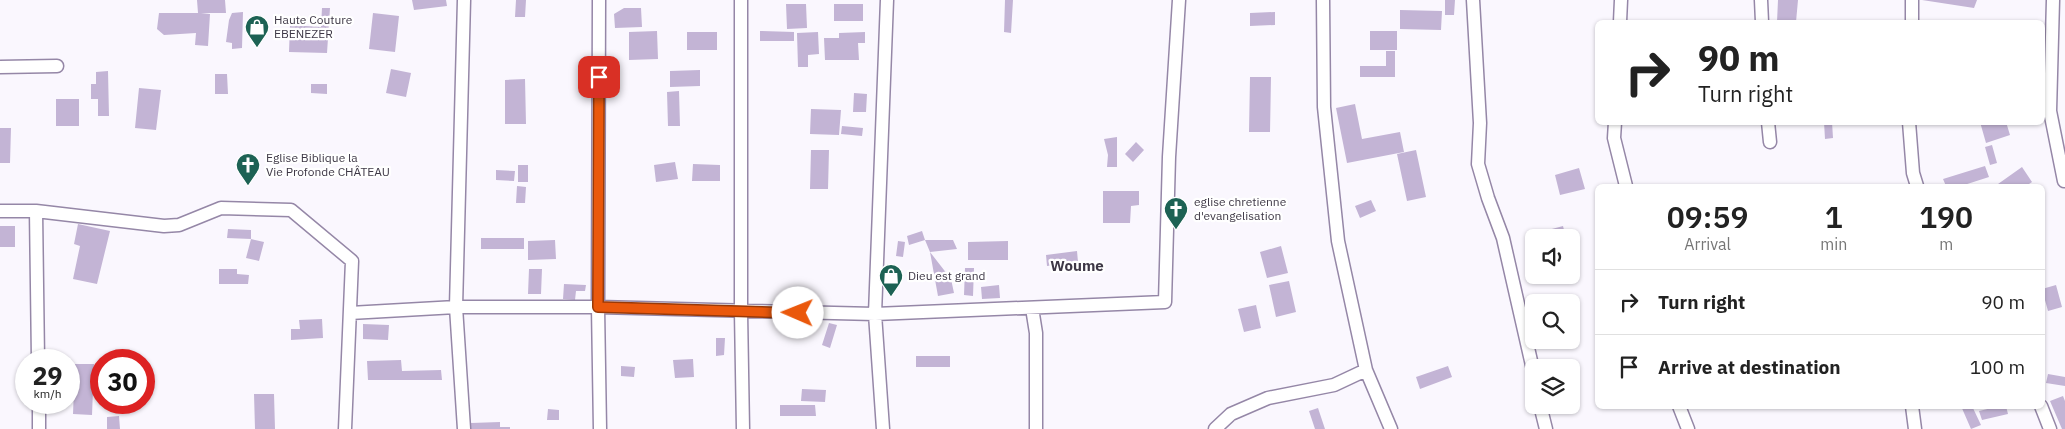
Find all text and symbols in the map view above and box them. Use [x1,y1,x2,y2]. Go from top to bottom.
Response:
place label: Haute Couture EBENEZER [274,12,353,41]
shop icon: Haute Couture EBENEZER [244,14,270,48]
text: 90 m [1698,35,1780,81]
icon: right [1615,40,1680,105]
pin [578,56,620,98]
icon: arrive [585,63,613,91]
text: Turn right [1698,79,1793,108]
place label: Eglise Biblique la Vie Profonde CHÂTEAU [266,150,390,179]
church icon: Eglise Biblique la Vie Profonde CHÂTEAU [235,152,261,186]
place label: eglise chretienne d'evangelisation [1194,194,1287,223]
church icon: eglise chretienne d'evangelisation [1163,196,1189,230]
text: 09:59 [1667,197,1748,236]
text: 1 [1825,197,1843,236]
text: 190 [1919,197,1973,236]
map controls [1525,229,1580,414]
button: sound [1525,229,1580,284]
text: Arrival [1684,234,1731,254]
text: min [1820,234,1847,254]
text: m [1939,234,1953,254]
district label: Woume [1050,256,1104,275]
shop icon: Dieu est grand [878,263,904,297]
place label: Dieu est grand [908,268,986,283]
position arrow [771,286,823,338]
icon: right [1615,288,1643,316]
text: Turn right [1658,290,1745,314]
text: 90 m [1981,290,2025,314]
button: search [1525,294,1580,349]
speed limit sign: 30 [90,349,155,414]
icon: arrive [1615,353,1643,381]
text: Arrive at destination [1658,355,1841,379]
text: 100 m [1970,355,2025,379]
text: 29 [32,359,63,392]
button: layers [1525,359,1580,414]
text: km/h [33,386,62,401]

